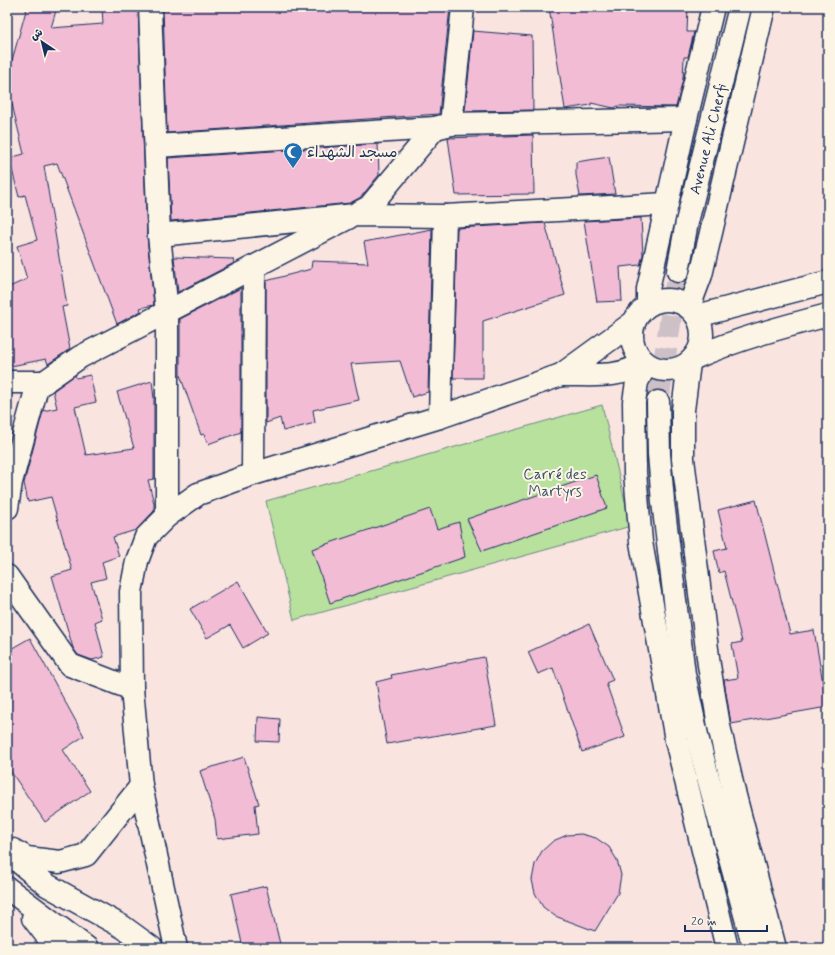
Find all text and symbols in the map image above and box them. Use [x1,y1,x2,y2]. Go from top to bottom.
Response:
north arrow [22,22,62,62]
text: ش [28,25,46,44]
street label: Avenue Ali Cherfi [686,82,732,197]
mosque icon: مسجد الشهداء [282,141,304,169]
place label: مسجد الشهداء [307,143,398,163]
park label: Carré des Martyrs [523,465,587,502]
scale bar [685,907,767,933]
text: 20 m [691,914,717,930]

